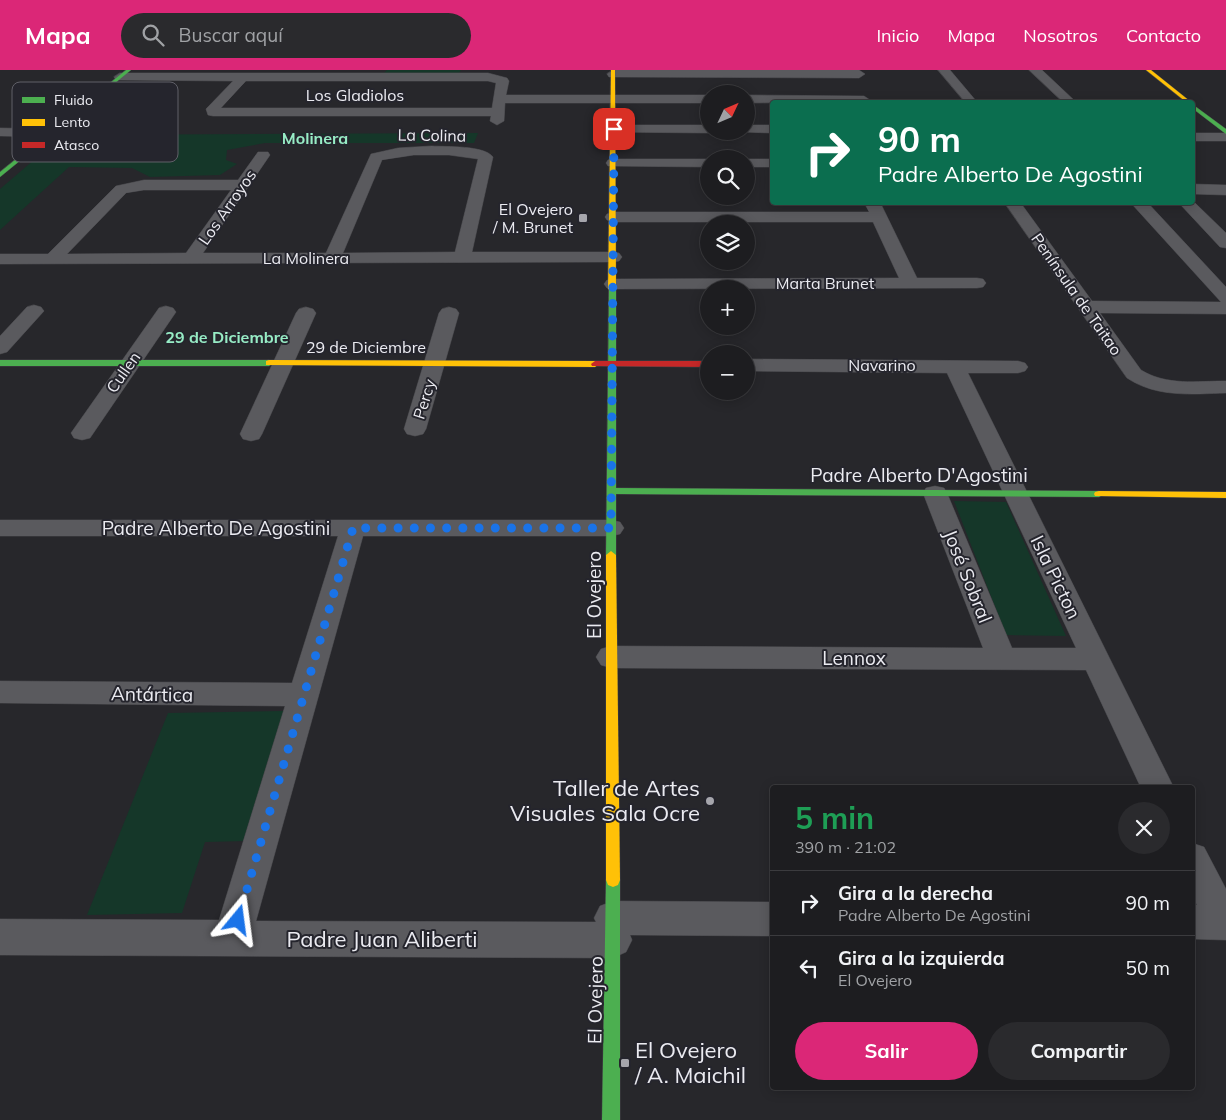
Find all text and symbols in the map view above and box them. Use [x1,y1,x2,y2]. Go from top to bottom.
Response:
search box [121,13,471,58]
text: Mapa [25,20,91,50]
icon: search [139,21,167,49]
text: Buscar aquí [179,23,283,47]
text: Inicio [876,24,919,47]
text: Mapa [947,24,995,47]
text: Nosotros [1023,24,1098,47]
text: Contacto [1126,24,1201,47]
legend [12,82,178,162]
street label: Los Gladiolos [306,85,404,105]
north arrow [700,85,755,140]
map controls [700,85,755,400]
text: Fluido [54,91,93,109]
pin [593,108,635,150]
text: Lento [54,113,90,131]
icon: arrive [600,115,628,143]
text: 90 m [878,117,961,161]
icon: right [795,120,860,185]
street label: La Colina [398,124,466,146]
district label: Molinera [282,128,348,148]
text: Atasco [54,136,99,154]
button: search [700,150,755,205]
text: Padre Alberto De Agostini [878,160,1143,188]
street label: Los Arroyos [194,165,260,249]
place label: El Ovejero / M. Brunet [492,199,573,237]
marker: El Ovejero / M. Brunet [577,212,589,224]
button: layers [700,215,755,270]
street label: Península de Taitao [1027,229,1127,359]
street label: La Molinera [263,248,349,268]
street label: Marta Brunet [776,273,875,293]
button: + [700,280,755,335]
district label: 29 de Diciembre [165,327,289,347]
street label: 29 de Diciembre [306,337,426,357]
button: − [700,345,755,400]
street label: Cullen [102,348,144,396]
street label: Navarino [848,355,916,375]
street label: Percy [408,376,440,422]
street label: Padre Alberto D'Agostini [810,463,1028,487]
street label: Padre Alberto De Agostini [102,516,330,540]
street label: José Sobral [938,526,998,626]
street label: Isla Picton [1025,531,1087,623]
street label: El Ovejero [582,551,606,639]
street label: Lennox [822,646,886,670]
street label: Antártica [111,681,193,707]
place label: Taller de Artes Visuales Sala Ocre [510,774,700,827]
marker: Taller de Artes Visuales Sala Ocre [704,795,716,807]
text: 5 min [795,799,874,837]
button: close [1118,802,1170,854]
text: 390 m · 21:02 [795,837,896,857]
text: Gira a la derecha [838,881,993,905]
icon: right [795,889,823,917]
text: 90 m [1126,891,1170,915]
position arrow [211,893,263,945]
text: Padre Alberto De Agostini [838,905,1031,925]
street label: Padre Juan Aliberti [287,925,477,953]
text: Gira a la izquierda [838,946,1004,970]
icon: left [795,954,823,982]
street label: El Ovejero [582,956,608,1044]
text: 50 m [1126,956,1170,980]
text: El Ovejero [838,970,912,990]
button: Salir [795,1022,978,1080]
button: Compartir [988,1022,1170,1080]
place label: El Ovejero / A. Maichil [634,1036,746,1089]
marker: El Ovejero / A. Maichil [619,1057,631,1069]

